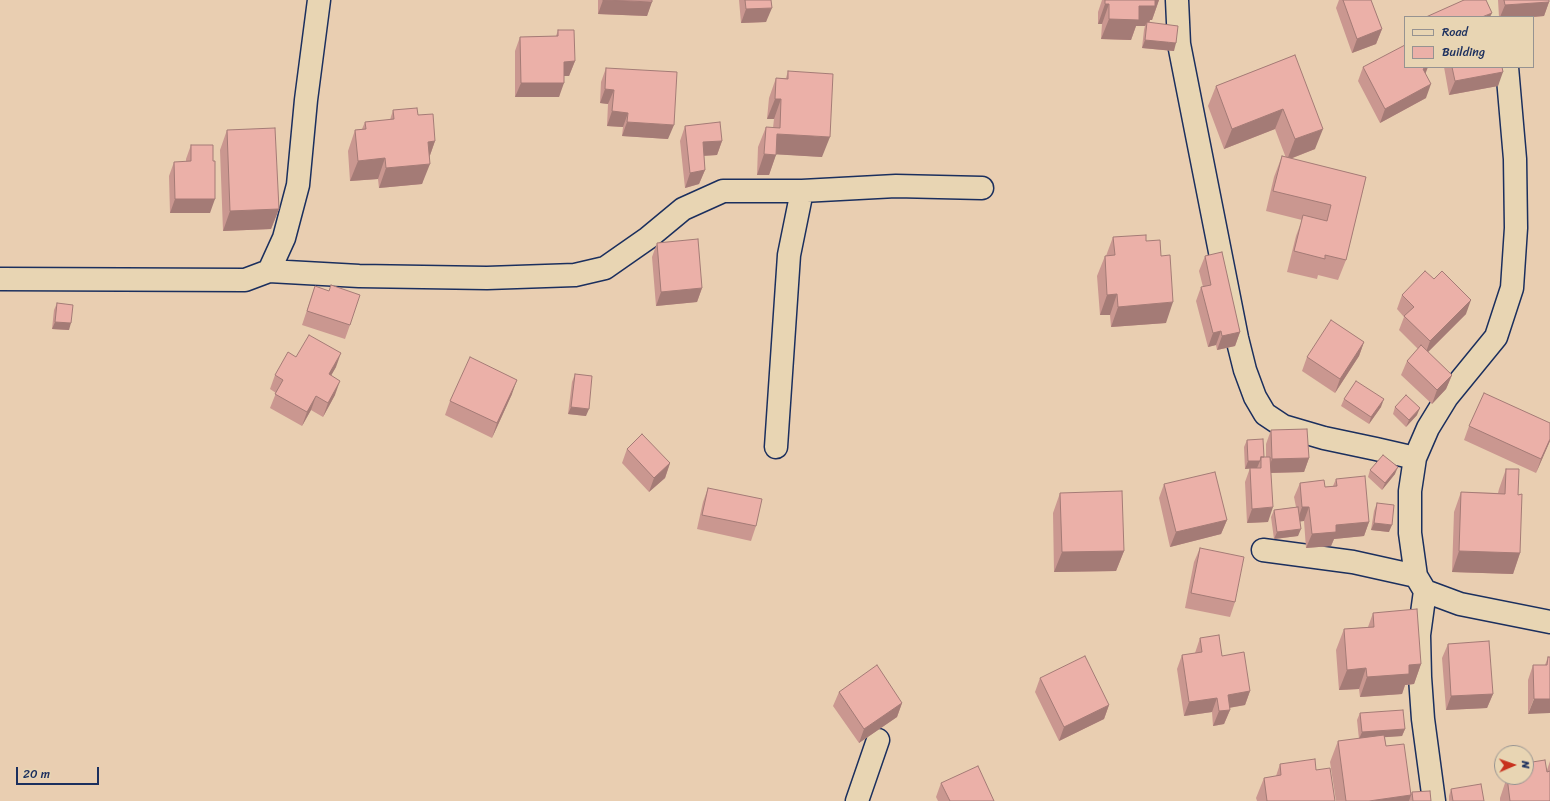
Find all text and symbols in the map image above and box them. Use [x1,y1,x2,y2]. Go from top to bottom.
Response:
legend [1404,16,1534,68]
text: Road [1442,21,1468,43]
text: Building [1442,41,1485,63]
north arrow [1494,745,1534,785]
scale bar [18,759,101,785]
text: N [1516,760,1535,769]
text: 20 m [23,763,50,785]

